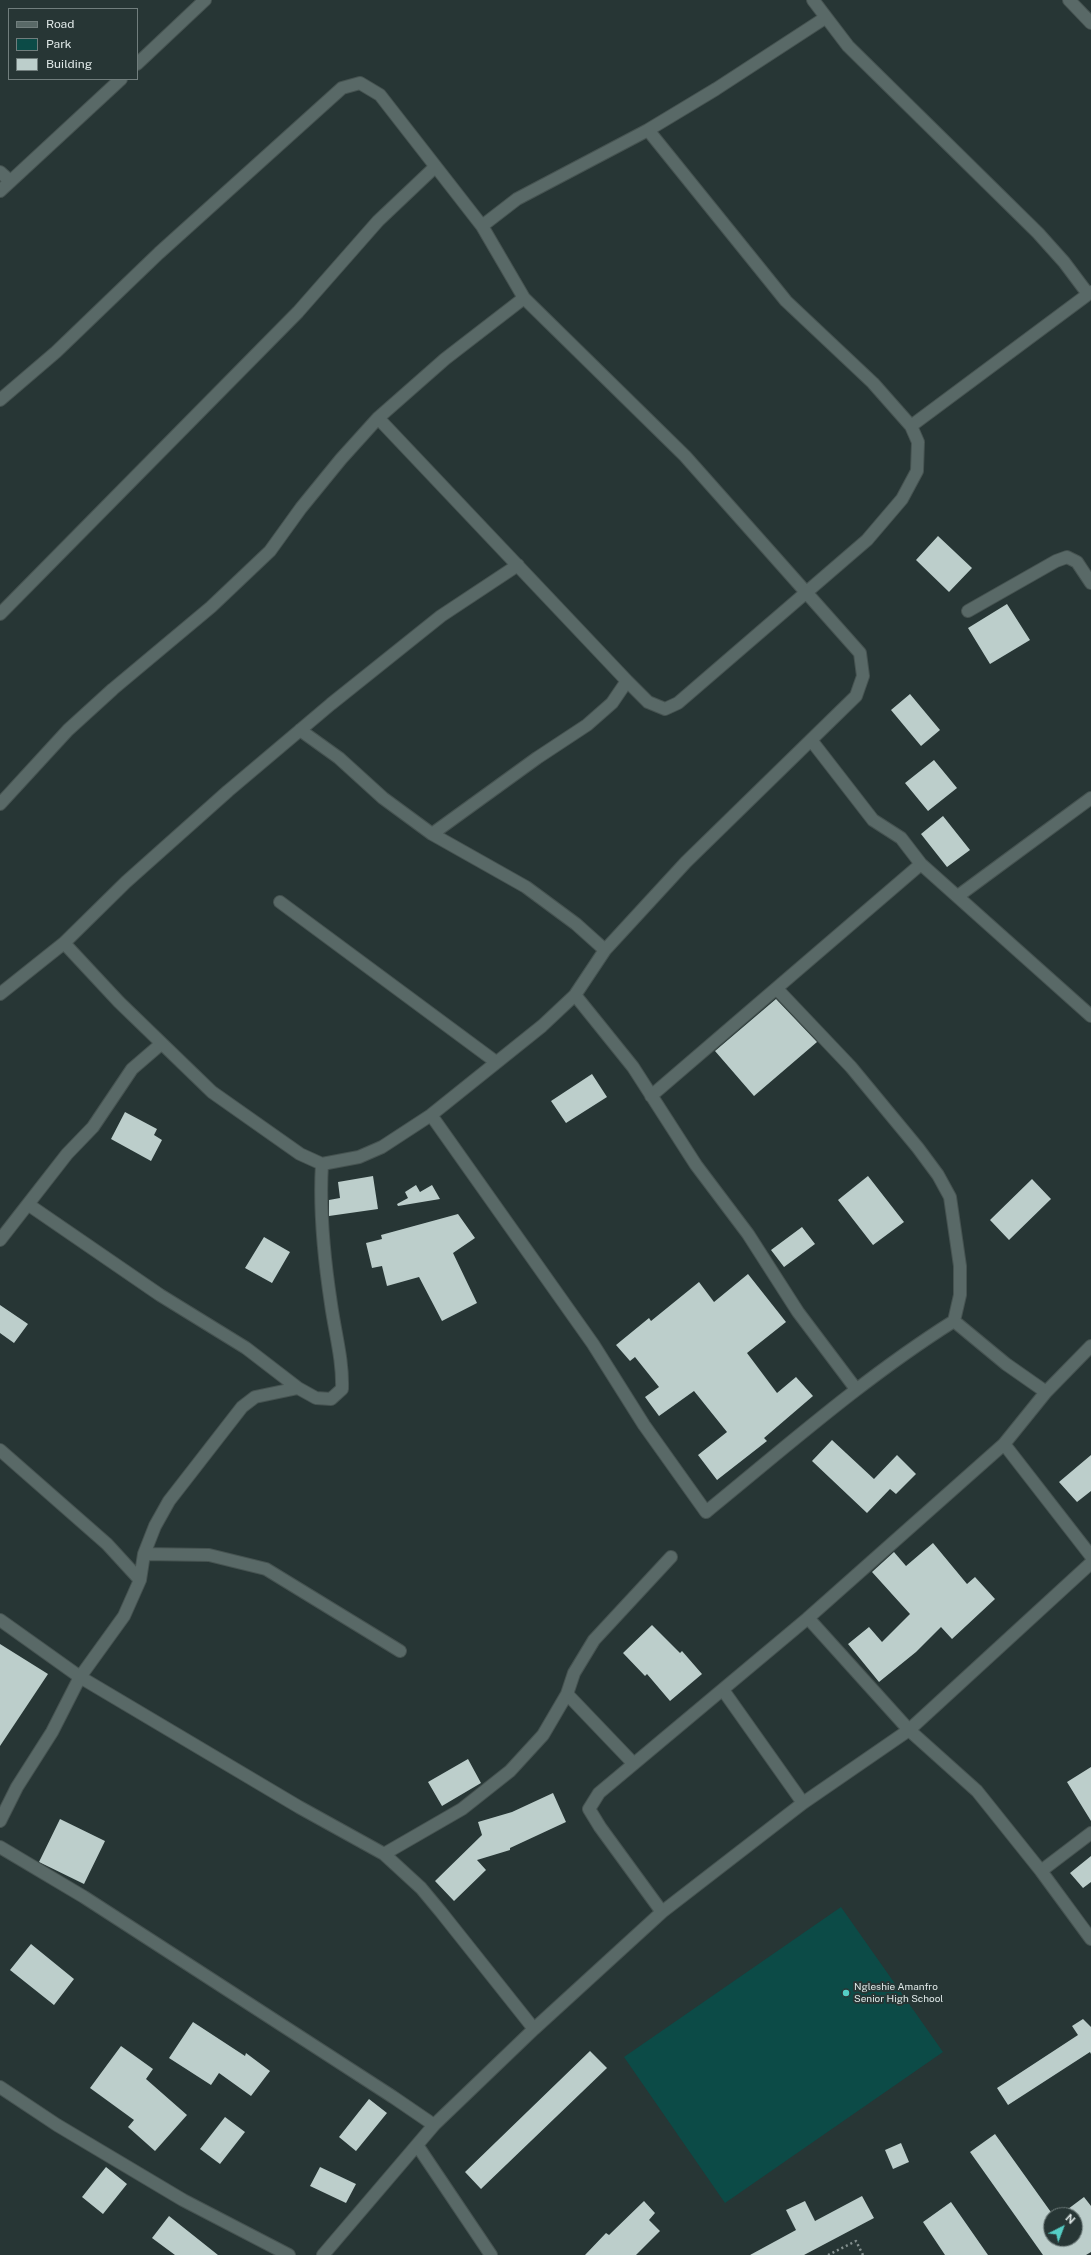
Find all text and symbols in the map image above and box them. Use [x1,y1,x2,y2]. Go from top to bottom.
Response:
legend [8,8,138,80]
text: Road [46,17,74,31]
text: Park [46,37,72,51]
text: Building [46,57,92,71]
place label: Ngleshie Amanfro Senior High School [854,1981,943,2004]
marker: Ngleshie Amanfro Senior High School [841,1988,851,1998]
north arrow [1043,2207,1083,2247]
text: N [1063,2211,1078,2226]

